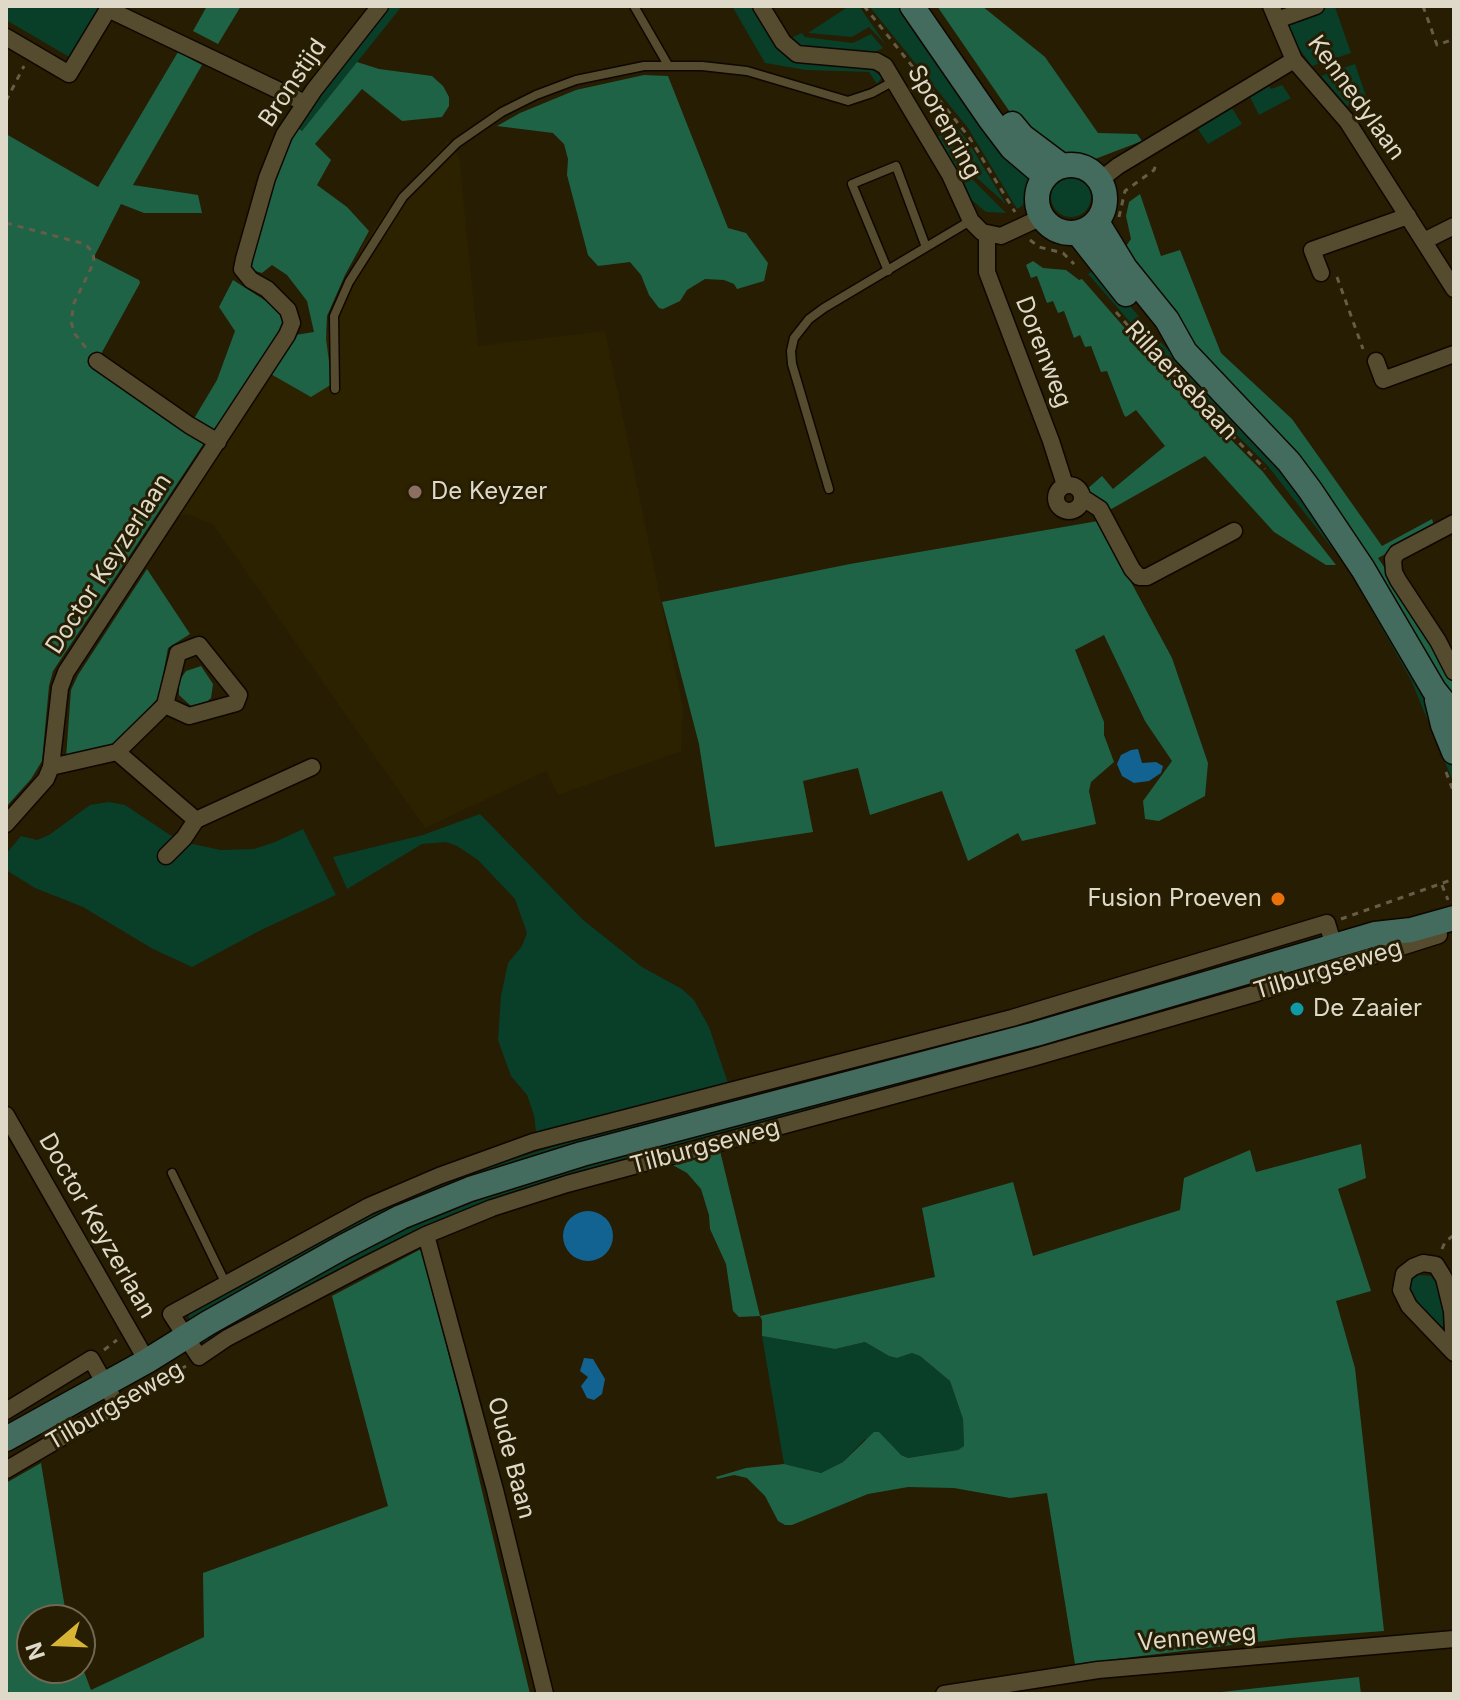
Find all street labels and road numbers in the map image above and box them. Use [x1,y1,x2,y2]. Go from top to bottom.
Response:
street label: Kennedylaan [1301,30,1411,166]
street label: Bronstijd [253,34,333,132]
street label: Sporenring [901,60,987,184]
street label: Dorenweg [1009,292,1077,412]
street label: Rillaersebaan [1119,316,1243,446]
street label: Doctor Keyzerlaan [40,469,178,659]
street label: Tilburgseweg [1250,934,1406,1006]
street label: Tilburgseweg [627,1113,783,1181]
street label: Doctor Keyzerlaan [32,1128,162,1324]
street label: Tilburgseweg [41,1355,189,1457]
street label: Oude Baan [481,1394,541,1522]
street label: Venneweg [1136,1618,1258,1658]

